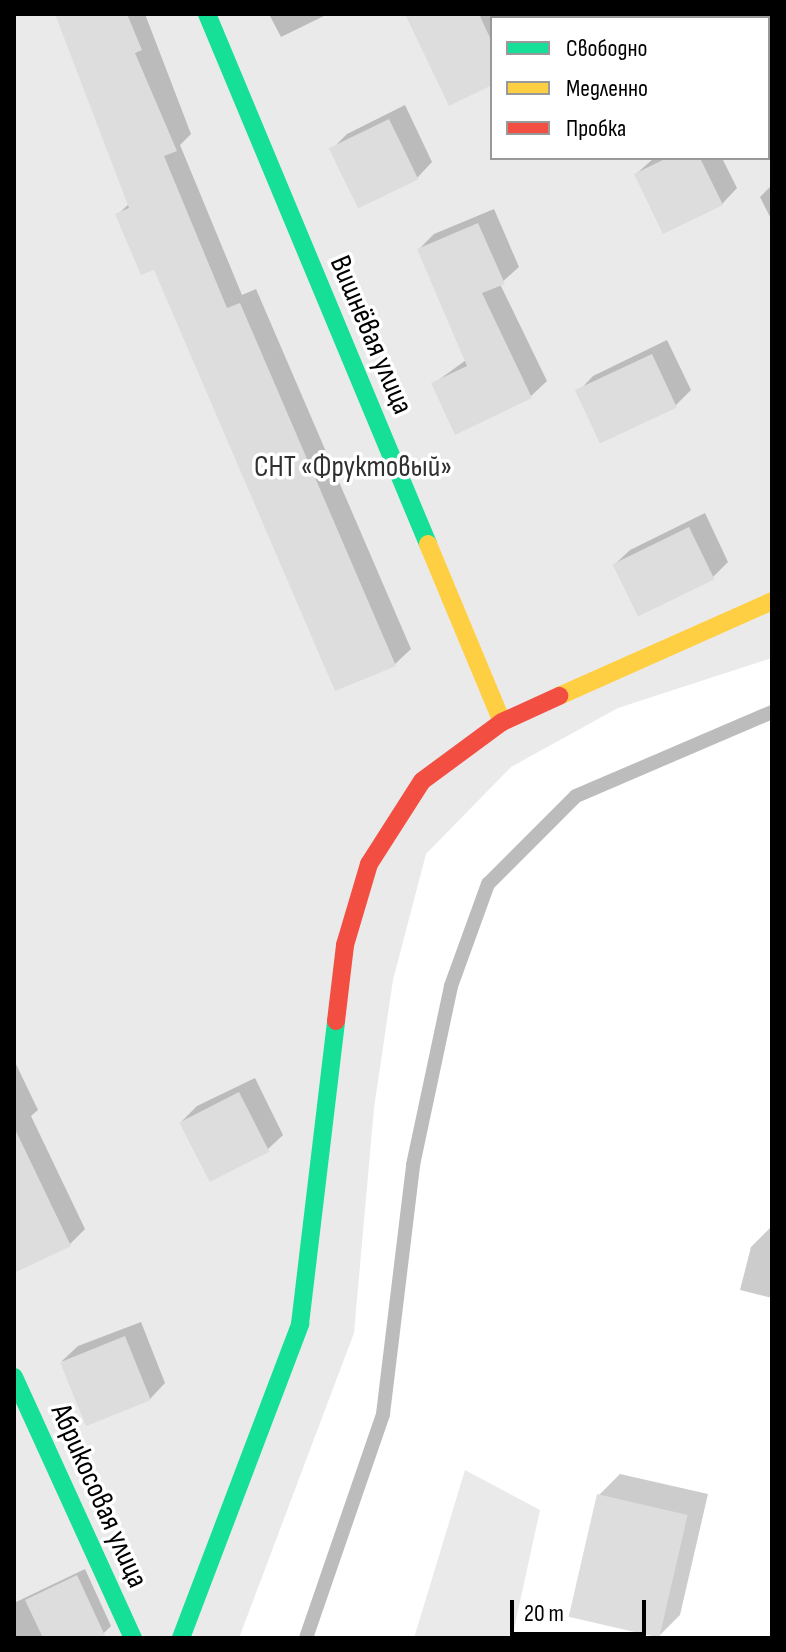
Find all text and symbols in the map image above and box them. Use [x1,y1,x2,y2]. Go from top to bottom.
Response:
legend [490,16,770,160]
text: Свободно [566,34,647,63]
text: Медленно [566,74,648,103]
text: Пробка [566,114,626,143]
street label: Вишнёвая улица [321,250,421,420]
park label: СНТ «Фруктовый» [254,449,452,485]
street label: Абрикосовая улица [43,1399,155,1593]
scale bar [514,1584,650,1634]
text: 20 m [524,1599,564,1628]

